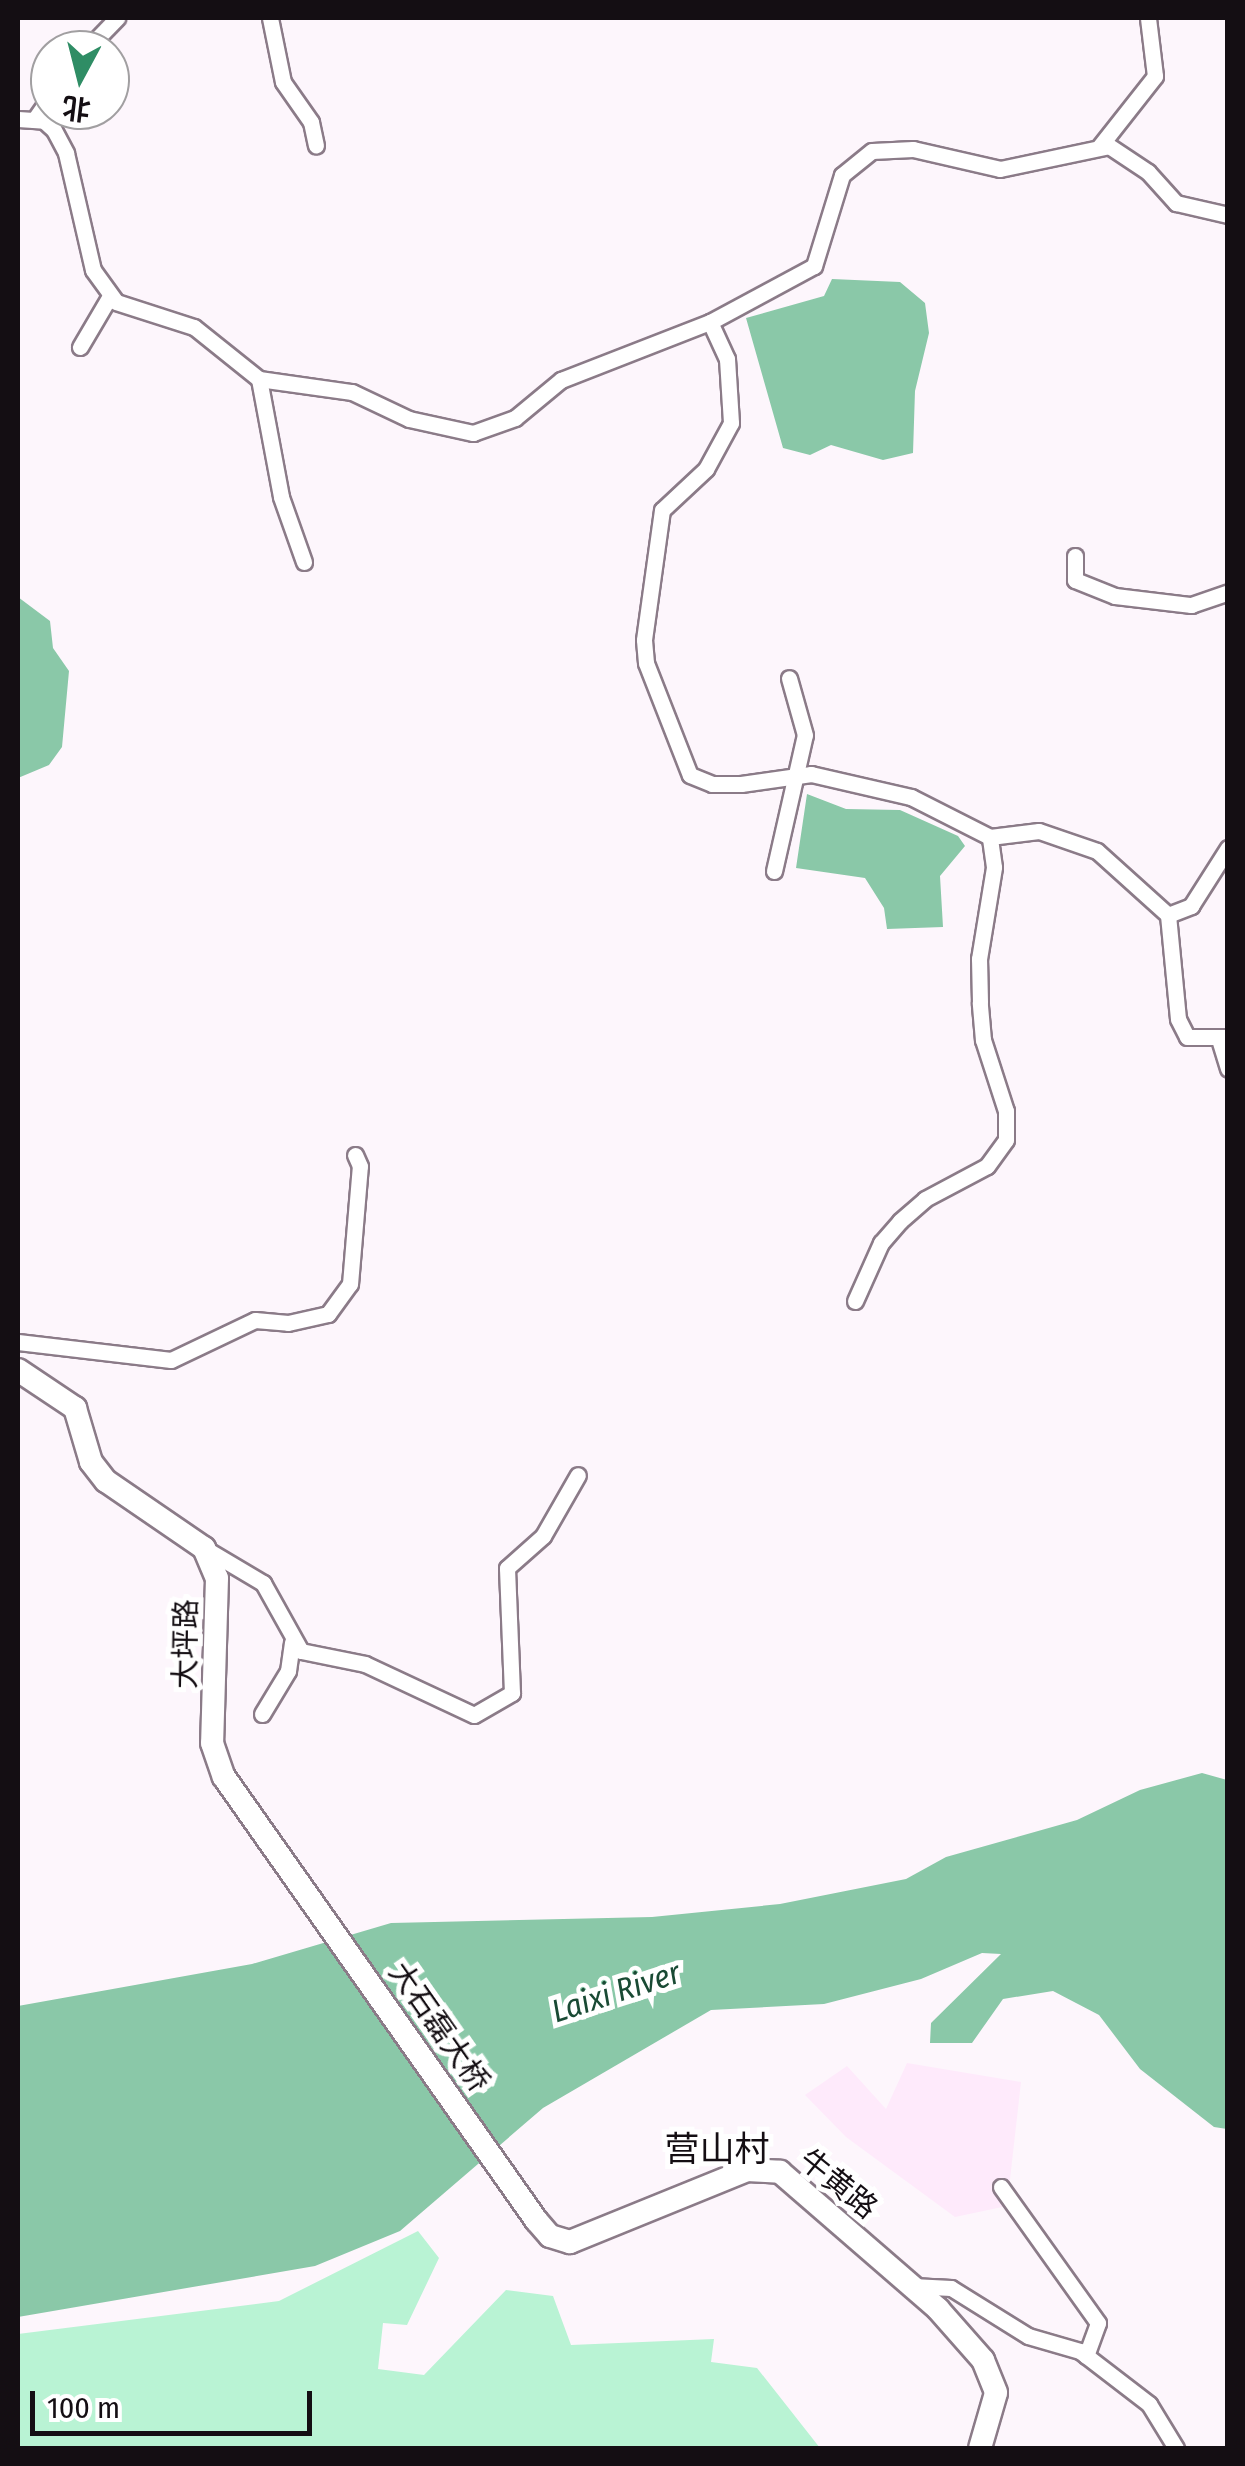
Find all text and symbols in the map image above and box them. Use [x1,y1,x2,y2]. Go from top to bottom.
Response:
north arrow [30,30,130,130]
text: 北 [61,90,92,126]
street label: 大坪路 [167,1599,205,1689]
water label: Laixi River [547,1953,685,2031]
street label: 大石磊大桥 [381,1955,497,2099]
district label: 营山村 [665,2128,769,2170]
street label: 牛黄路 [792,2142,884,2226]
scale bar [35,2371,318,2433]
text: 100 m [47,2390,120,2426]

